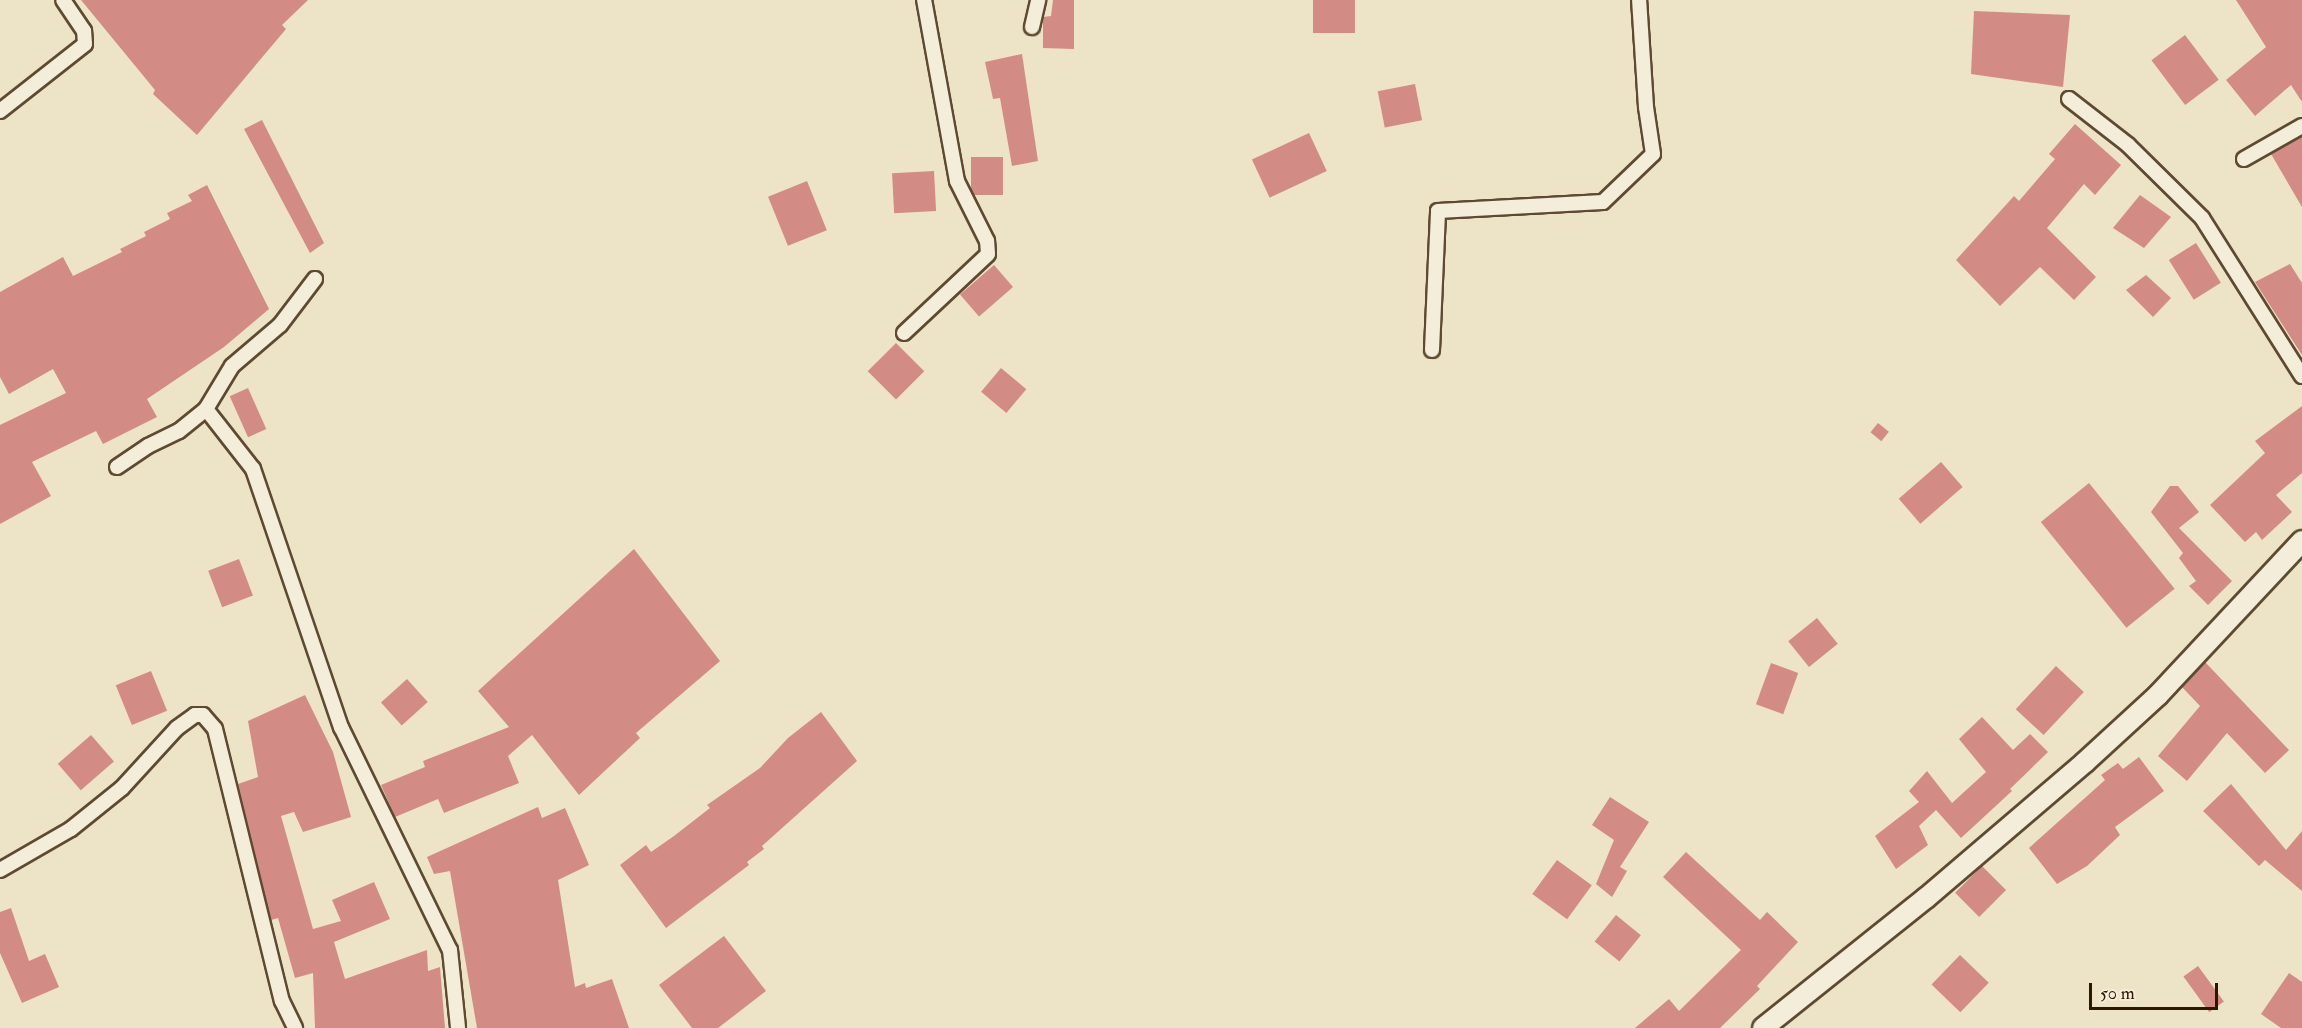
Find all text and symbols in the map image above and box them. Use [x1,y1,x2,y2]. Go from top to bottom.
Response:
scale bar [2092,971,2221,1009]
text: 50 m [2100,982,2135,1005]

